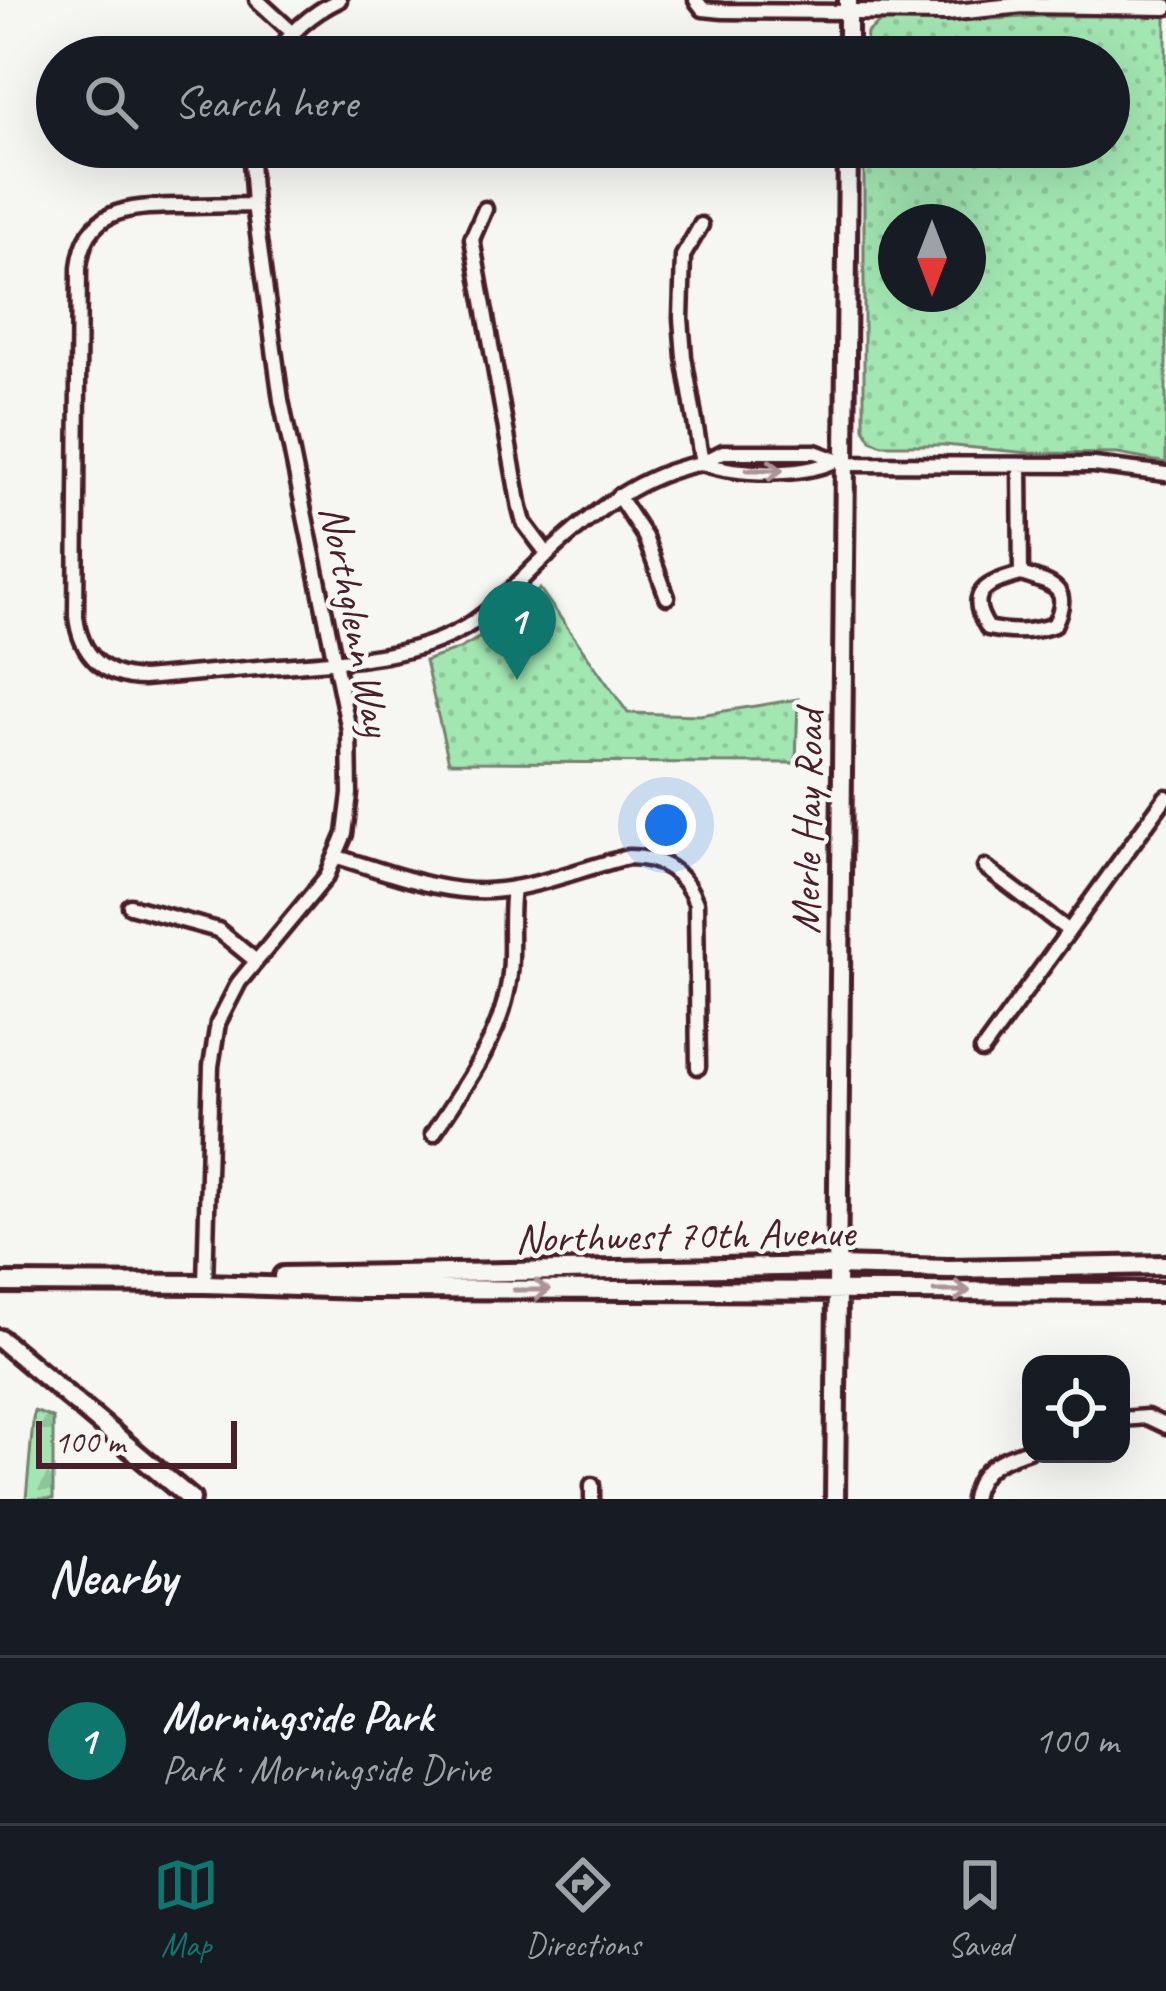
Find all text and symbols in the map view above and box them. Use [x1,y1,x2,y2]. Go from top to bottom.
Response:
search box [36,36,1130,168]
icon: search [78,69,144,135]
text: Search here [174,74,357,131]
north arrow [878,204,986,312]
one-way arrow [745,459,784,482]
street label: Northglenn Way [307,501,404,743]
pin: 1 [478,581,556,680]
street label: Merle Hay Road [779,703,836,934]
your location [636,795,696,855]
street label: Northwest 70th Avenue [515,1206,858,1265]
one-way arrow [512,1278,551,1301]
one-way arrow [932,1280,971,1302]
map controls [1022,1355,1130,1463]
button: locate [1022,1355,1130,1463]
scale bar [36,1415,237,1468]
text: 100 m [54,1421,125,1463]
text: Nearby [48,1545,176,1609]
text: Morningside Park [162,1688,433,1745]
text: 1 [78,1716,96,1765]
text: 100 m [1034,1716,1118,1765]
text: Park · Morningside Drive [162,1745,490,1794]
tab: Map [153,1852,219,1966]
tab: Directions [526,1852,640,1966]
tab: Saved [947,1852,1013,1966]

